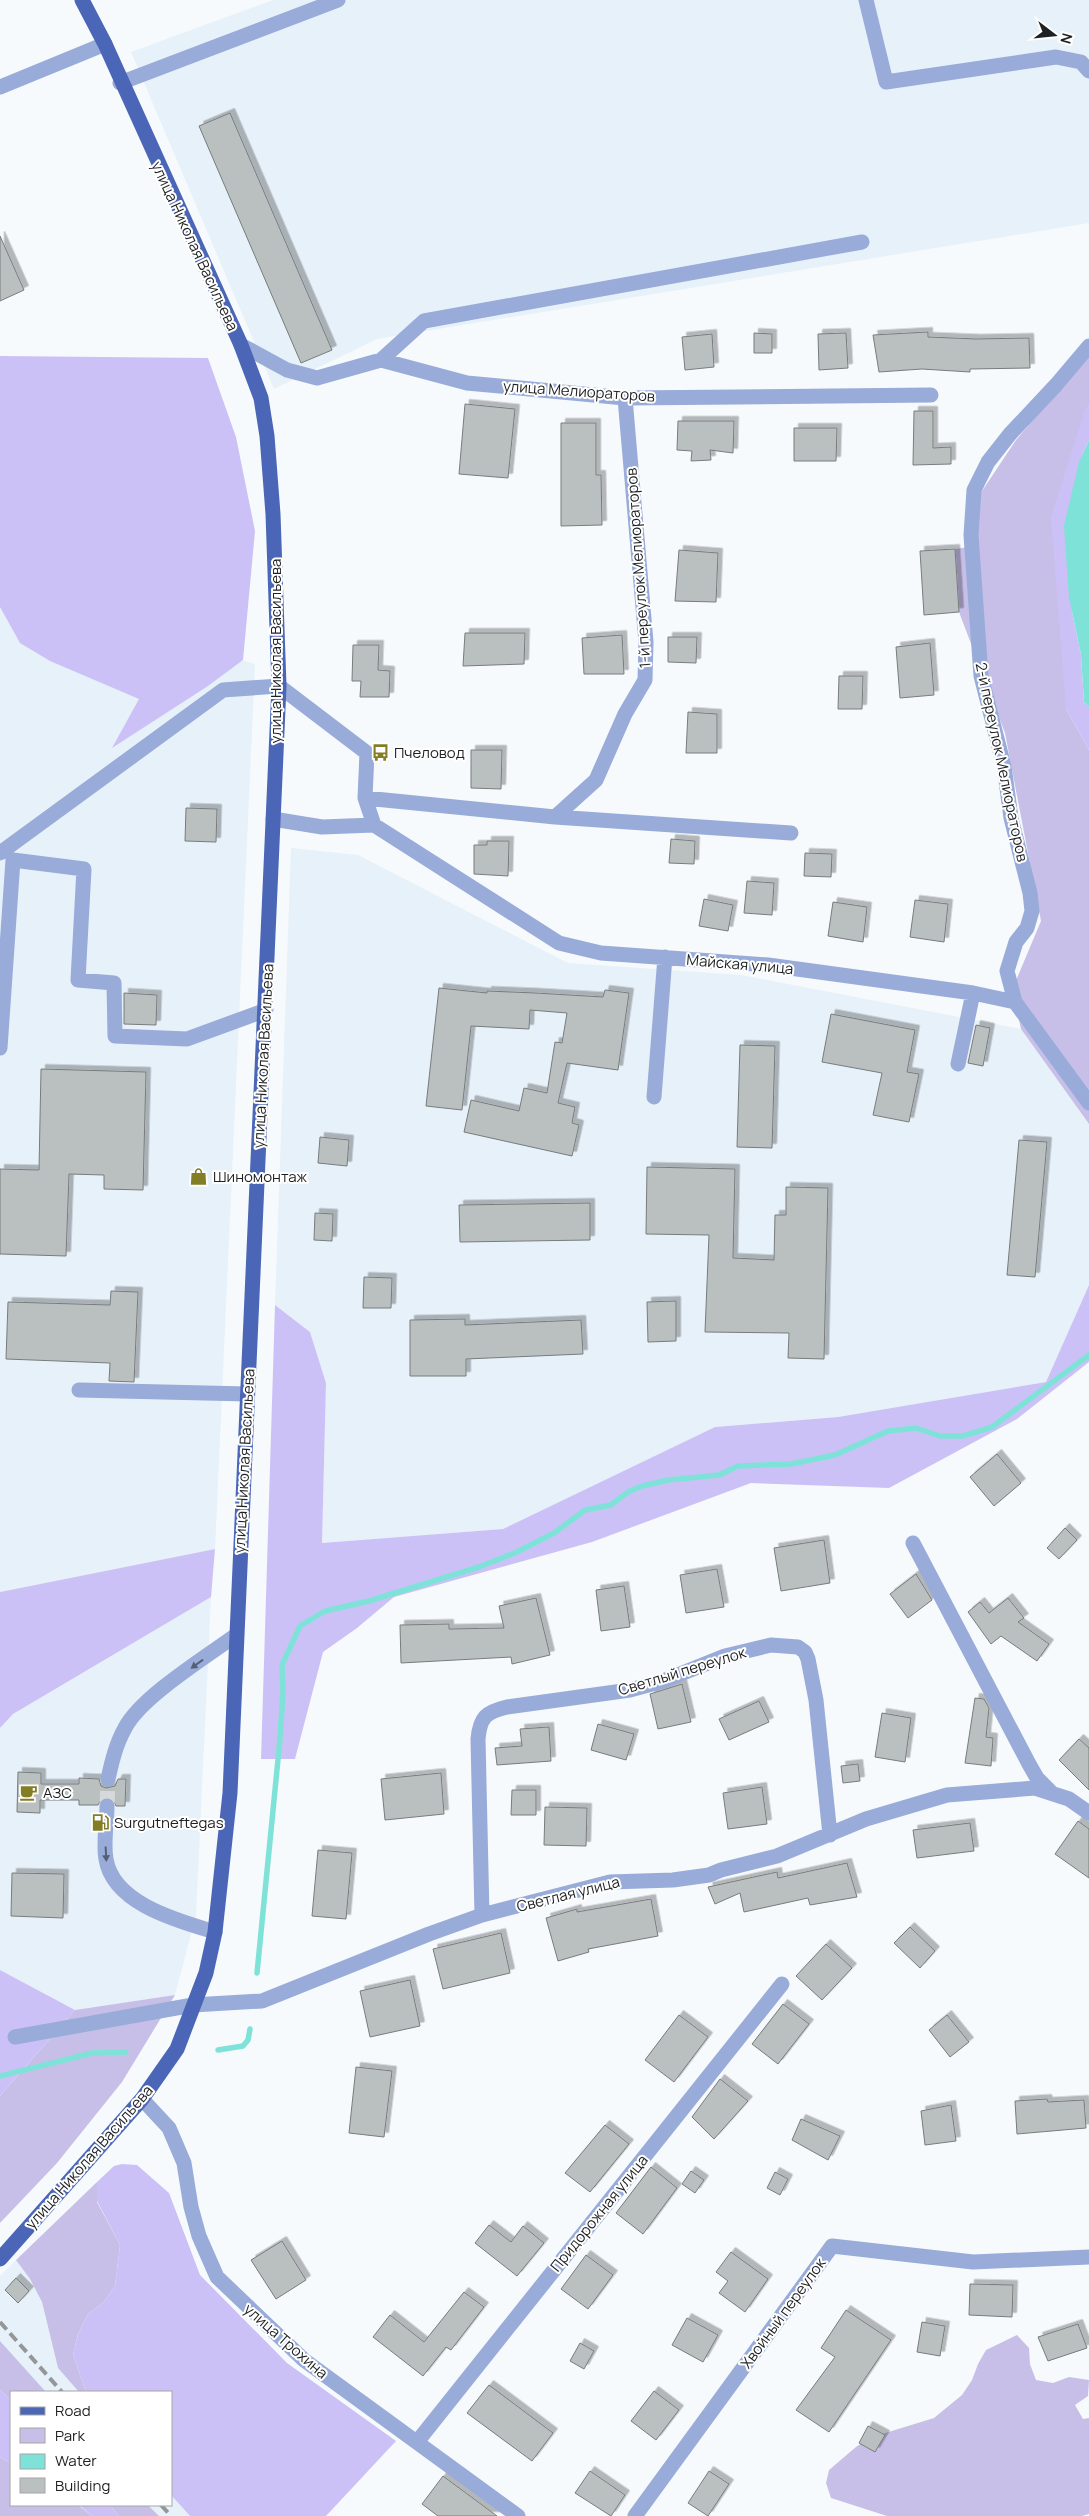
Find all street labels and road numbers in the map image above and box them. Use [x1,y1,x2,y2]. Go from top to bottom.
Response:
street label: улица Николая Васильева [146,158,244,334]
street label: улица Мелиораторов [502,375,656,407]
street label: 1-й переулок Мелиораторов [621,467,655,669]
street label: улица Николая Васильева [265,559,286,743]
street label: 2-й переулок Мелиораторов [971,660,1033,864]
street label: Майская улица [686,949,794,979]
street label: улица Николая Васильева [248,963,278,1149]
street label: улица Николая Васильева [229,1368,259,1554]
street label: Светлый переулок [616,1641,749,1700]
street label: Светлая улица [514,1871,622,1917]
street label: улица Николая Васильева [20,2080,158,2234]
street label: Придорожная улица [545,2150,653,2276]
street label: Хвойный переулок [736,2253,831,2373]
street label: улица Трохина [240,2299,332,2383]

